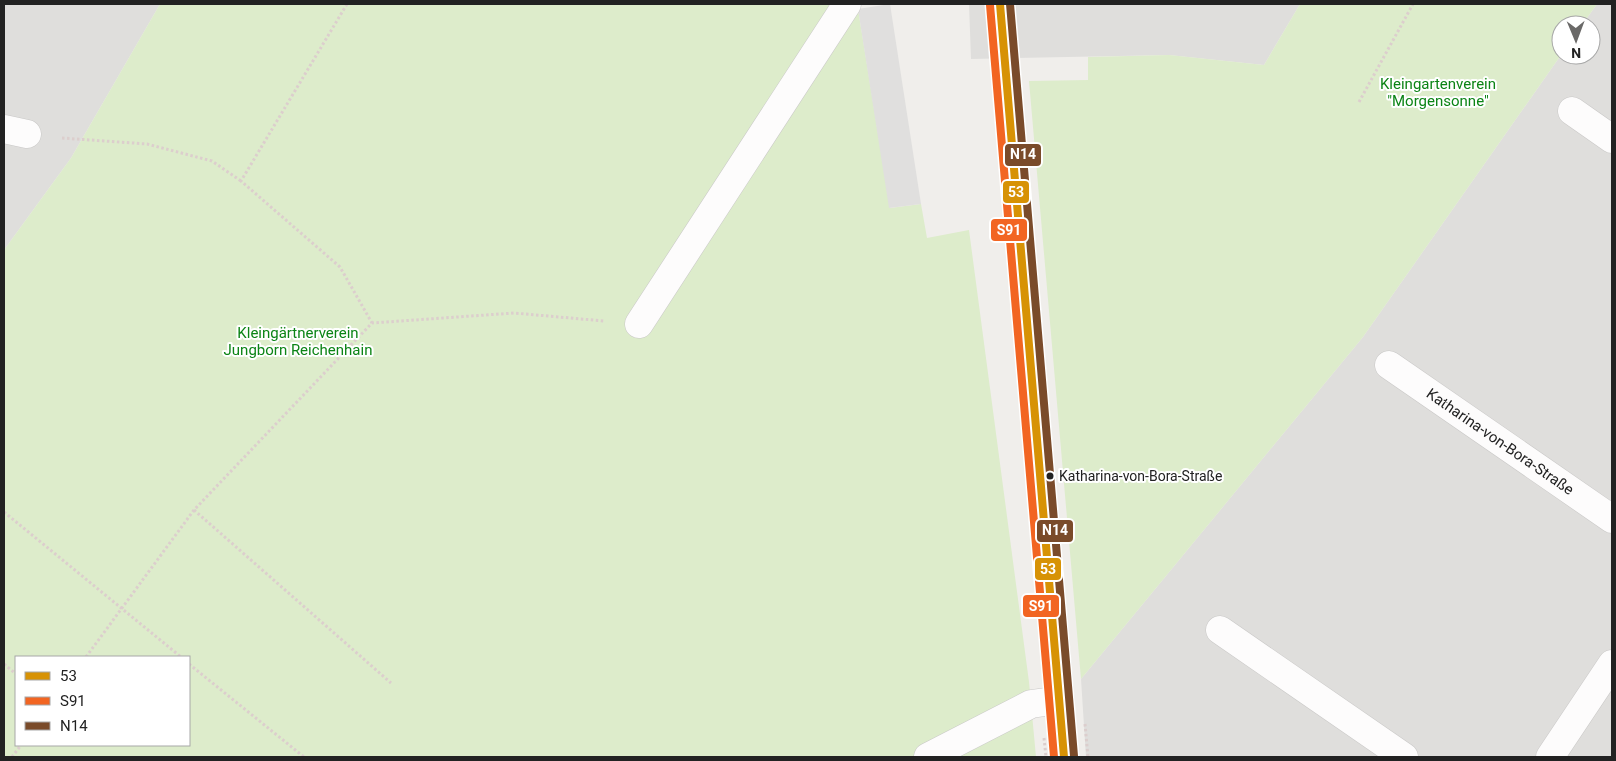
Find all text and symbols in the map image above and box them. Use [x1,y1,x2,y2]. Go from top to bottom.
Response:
north arrow [1551,15,1601,65]
text: N [1571,45,1581,61]
park label: Kleingartenverein "Morgensonne" [1380,75,1496,110]
line badge: N14 [1004,143,1042,167]
text: N14 [1010,146,1036,162]
line badge: 53 [1002,180,1030,204]
text: 53 [1008,184,1024,200]
line badge: S91 [990,218,1028,242]
text: S91 [997,222,1021,238]
park label: Kleingärtnerverein Jungborn Reichenhain [224,324,372,359]
street label: Katharina-von-Bora-Straße [1423,385,1577,499]
place label: Katharina-von-Bora-Straße [1059,468,1222,484]
marker: Katharina-von-Bora-Straße [1045,471,1055,481]
line badge: N14 [1036,519,1074,543]
text: N14 [1042,522,1068,538]
line badge: 53 [1034,557,1062,581]
text: 53 [1040,561,1056,577]
line badge: S91 [1022,594,1060,618]
text: S91 [1029,598,1053,614]
legend [15,656,190,746]
text: 53 [60,667,77,685]
text: S91 [60,692,86,710]
text: N14 [60,717,88,735]

